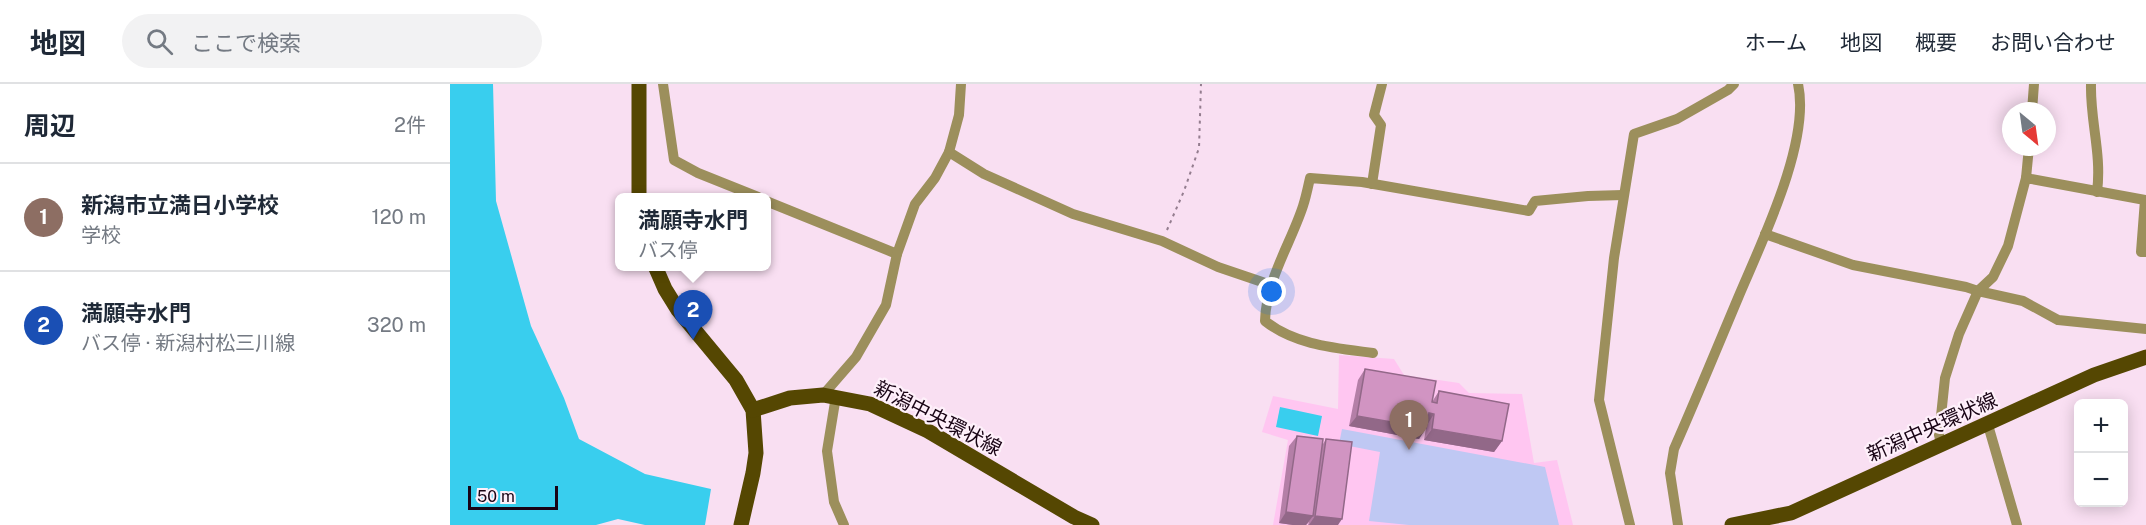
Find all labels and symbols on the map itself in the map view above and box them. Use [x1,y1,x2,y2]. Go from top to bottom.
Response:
north arrow [2002,102,2056,156]
your location [1257,277,1286,306]
pin: 2 [674,290,712,340]
street label: 新潟中央環状線 [870,376,1006,460]
street label: 新潟中央環状線 [1863,388,2001,466]
pin: 1 [1390,400,1428,450]
scale bar [468,483,558,510]

